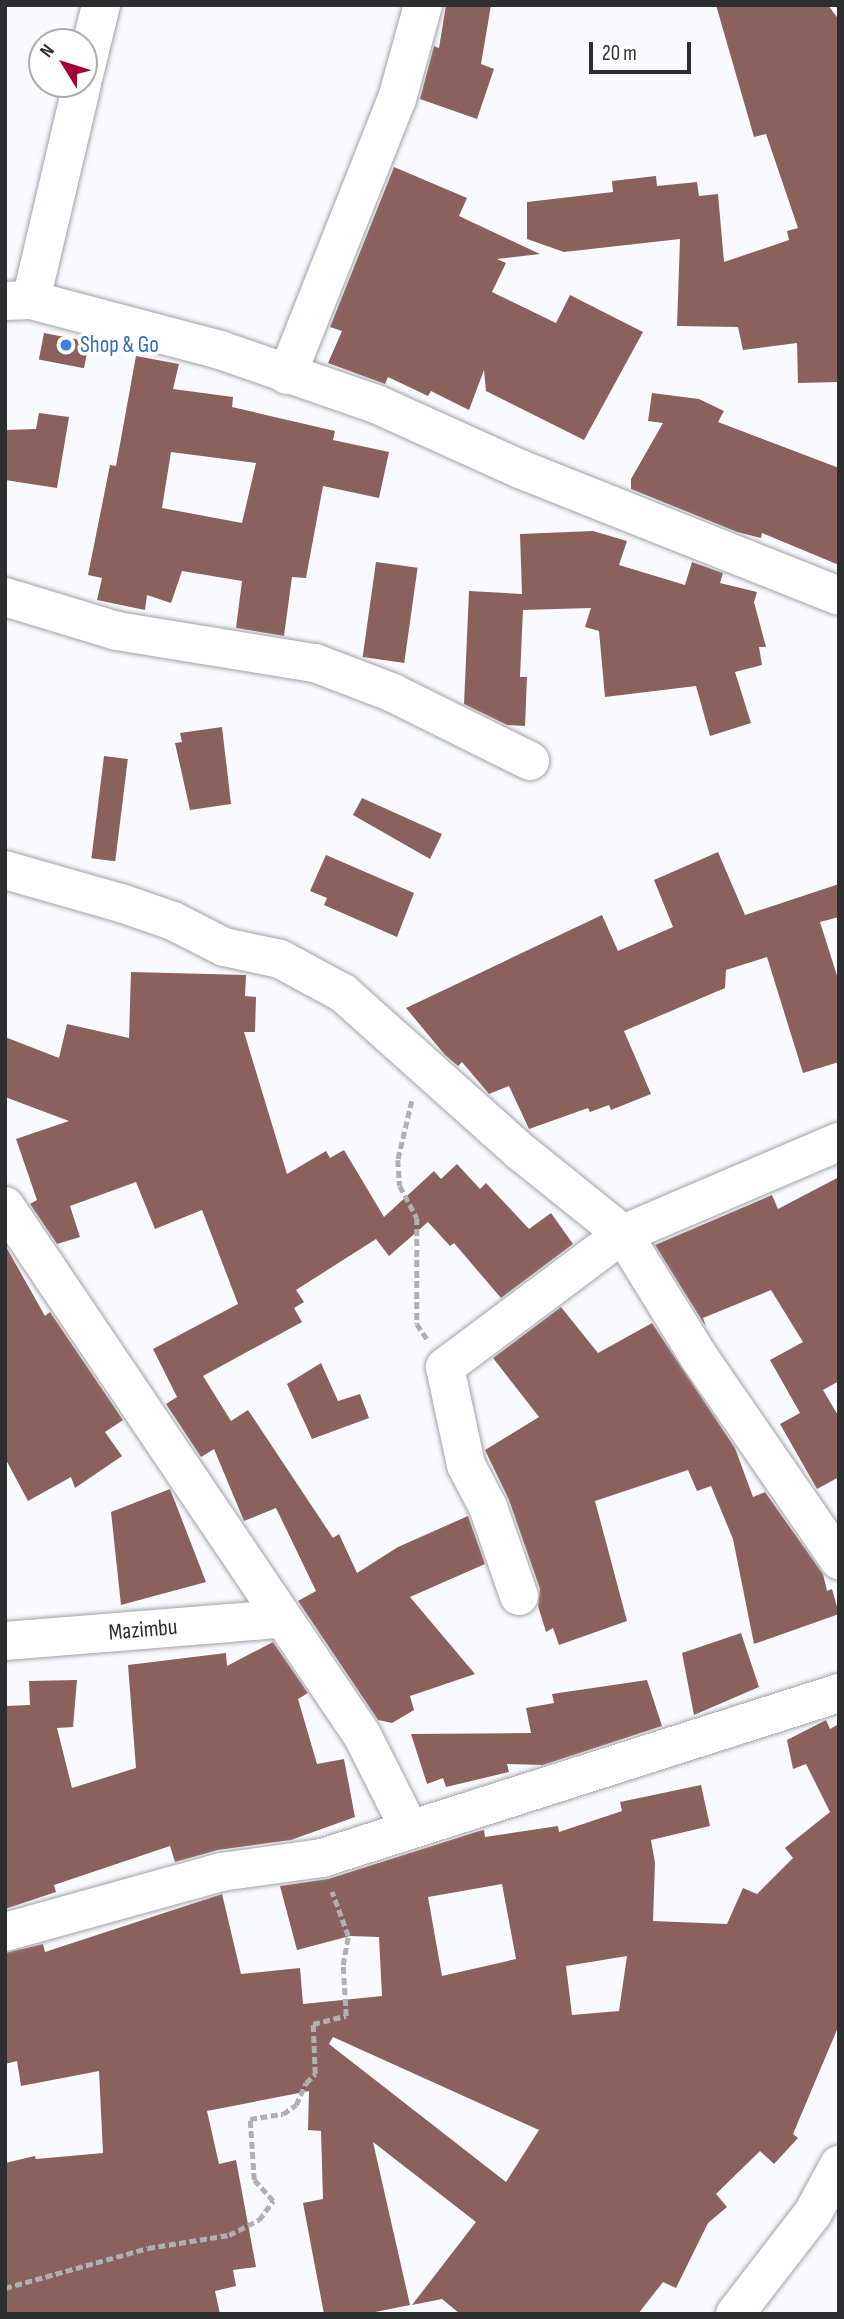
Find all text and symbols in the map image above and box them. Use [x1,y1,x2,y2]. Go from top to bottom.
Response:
north arrow [28,28,98,98]
scale bar [592,28,694,72]
text: N [35,40,60,62]
text: 20 m [602,41,637,66]
place label: Shop & Go [80,331,159,359]
marker: Shop & Go [58,337,74,353]
street label: Mazimbu [107,1613,179,1647]

